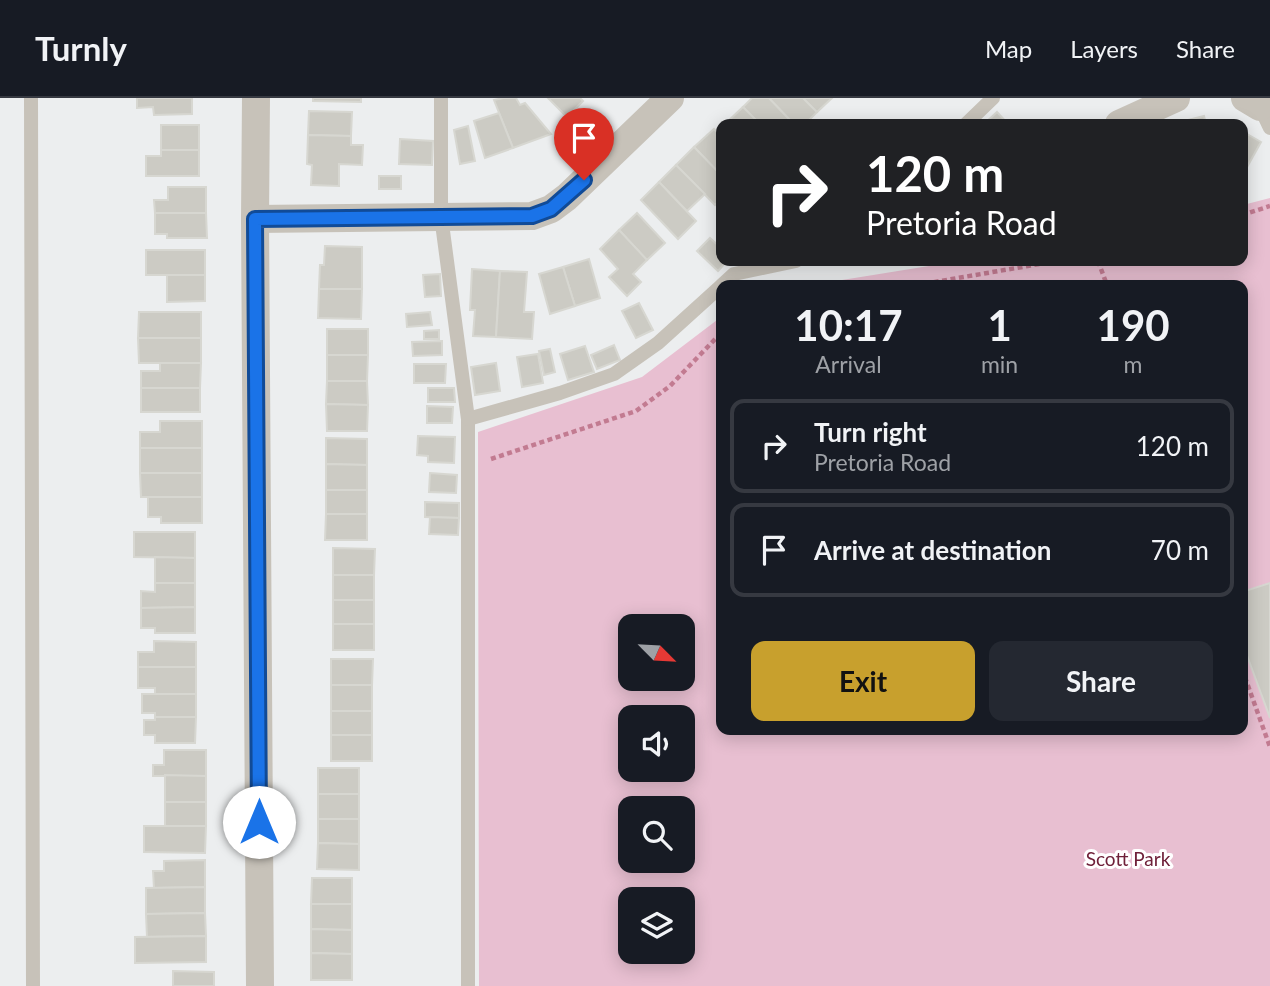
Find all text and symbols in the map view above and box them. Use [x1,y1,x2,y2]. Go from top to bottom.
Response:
text: Turnly [35,28,127,68]
text: Map [985,34,1032,63]
text: Layers [1070,34,1138,63]
text: Share [1176,34,1235,63]
pin [554,108,614,180]
icon: arrive [565,119,603,157]
text: 120 m [866,144,1004,202]
icon: right [751,147,842,238]
text: Pretoria Road [866,203,1057,242]
text: 10:17 [794,300,903,350]
text: 1 [987,300,1012,350]
text: 190 [1097,300,1170,350]
text: Arrival [815,350,882,378]
text: min [981,350,1018,378]
text: m [1124,350,1143,378]
text: Turn right [814,416,927,448]
icon: right [755,427,793,465]
text: 120 m [1136,430,1209,462]
text: Pretoria Road [814,448,951,476]
icon: arrive [755,531,793,569]
text: Arrive at destination [814,534,1051,566]
text: 70 m [1151,534,1209,566]
north arrow [618,614,695,691]
map controls [618,614,695,964]
button: Exit [751,641,975,721]
button: Share [989,641,1213,721]
button: sound [618,705,695,782]
position arrow [222,785,296,859]
button: search [618,796,695,873]
park label: Scott Park [1086,847,1171,870]
button: layers [618,887,695,964]

